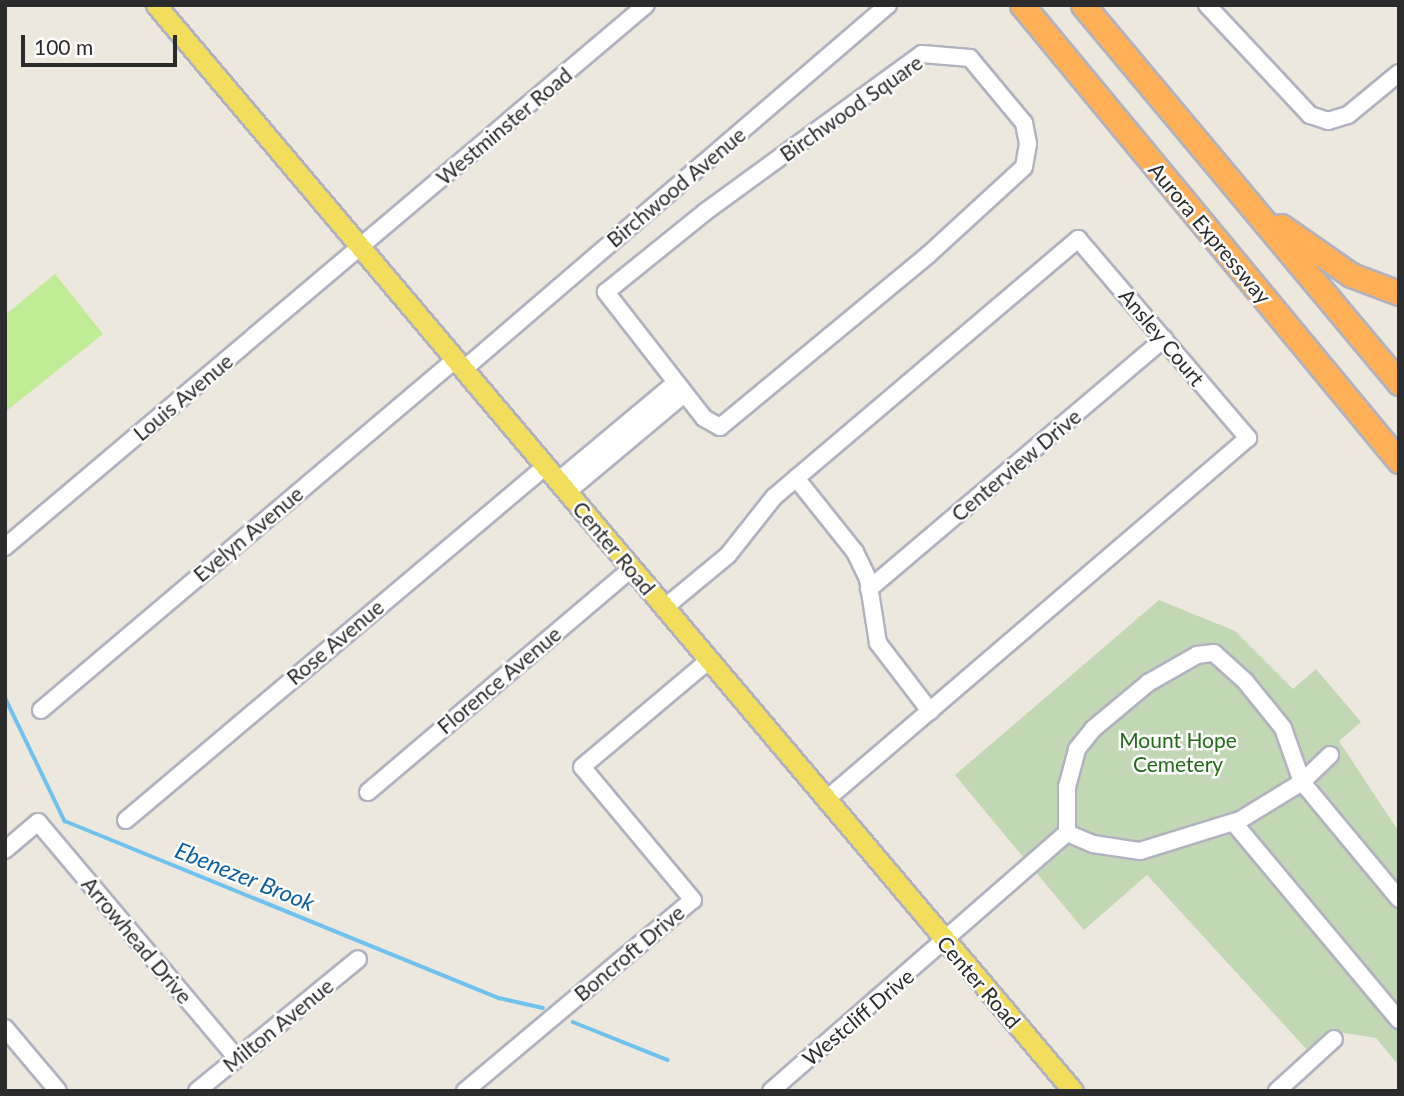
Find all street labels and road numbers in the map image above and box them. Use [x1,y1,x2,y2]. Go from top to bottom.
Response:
street label: Birchwood Square [775,49,927,167]
street label: Westminster Road [431,62,577,190]
street label: Birchwood Avenue [601,121,751,253]
street label: Aurora Expressway [1144,157,1276,309]
street label: Ansley Court [1114,283,1210,391]
street label: Louis Avenue [128,348,238,446]
street label: Centerview Drive [946,403,1086,527]
street label: Evelyn Avenue [188,481,308,587]
street label: Center Road [568,496,660,600]
street label: Rose Avenue [281,594,389,690]
street label: Florence Avenue [432,621,566,739]
street label: Arrowhead Drive [77,871,197,1009]
street label: Boncroft Drive [569,900,689,1006]
street label: Center Road [932,930,1026,1034]
street label: Westcliff Drive [797,963,919,1071]
street label: Milton Avenue [217,973,339,1077]

